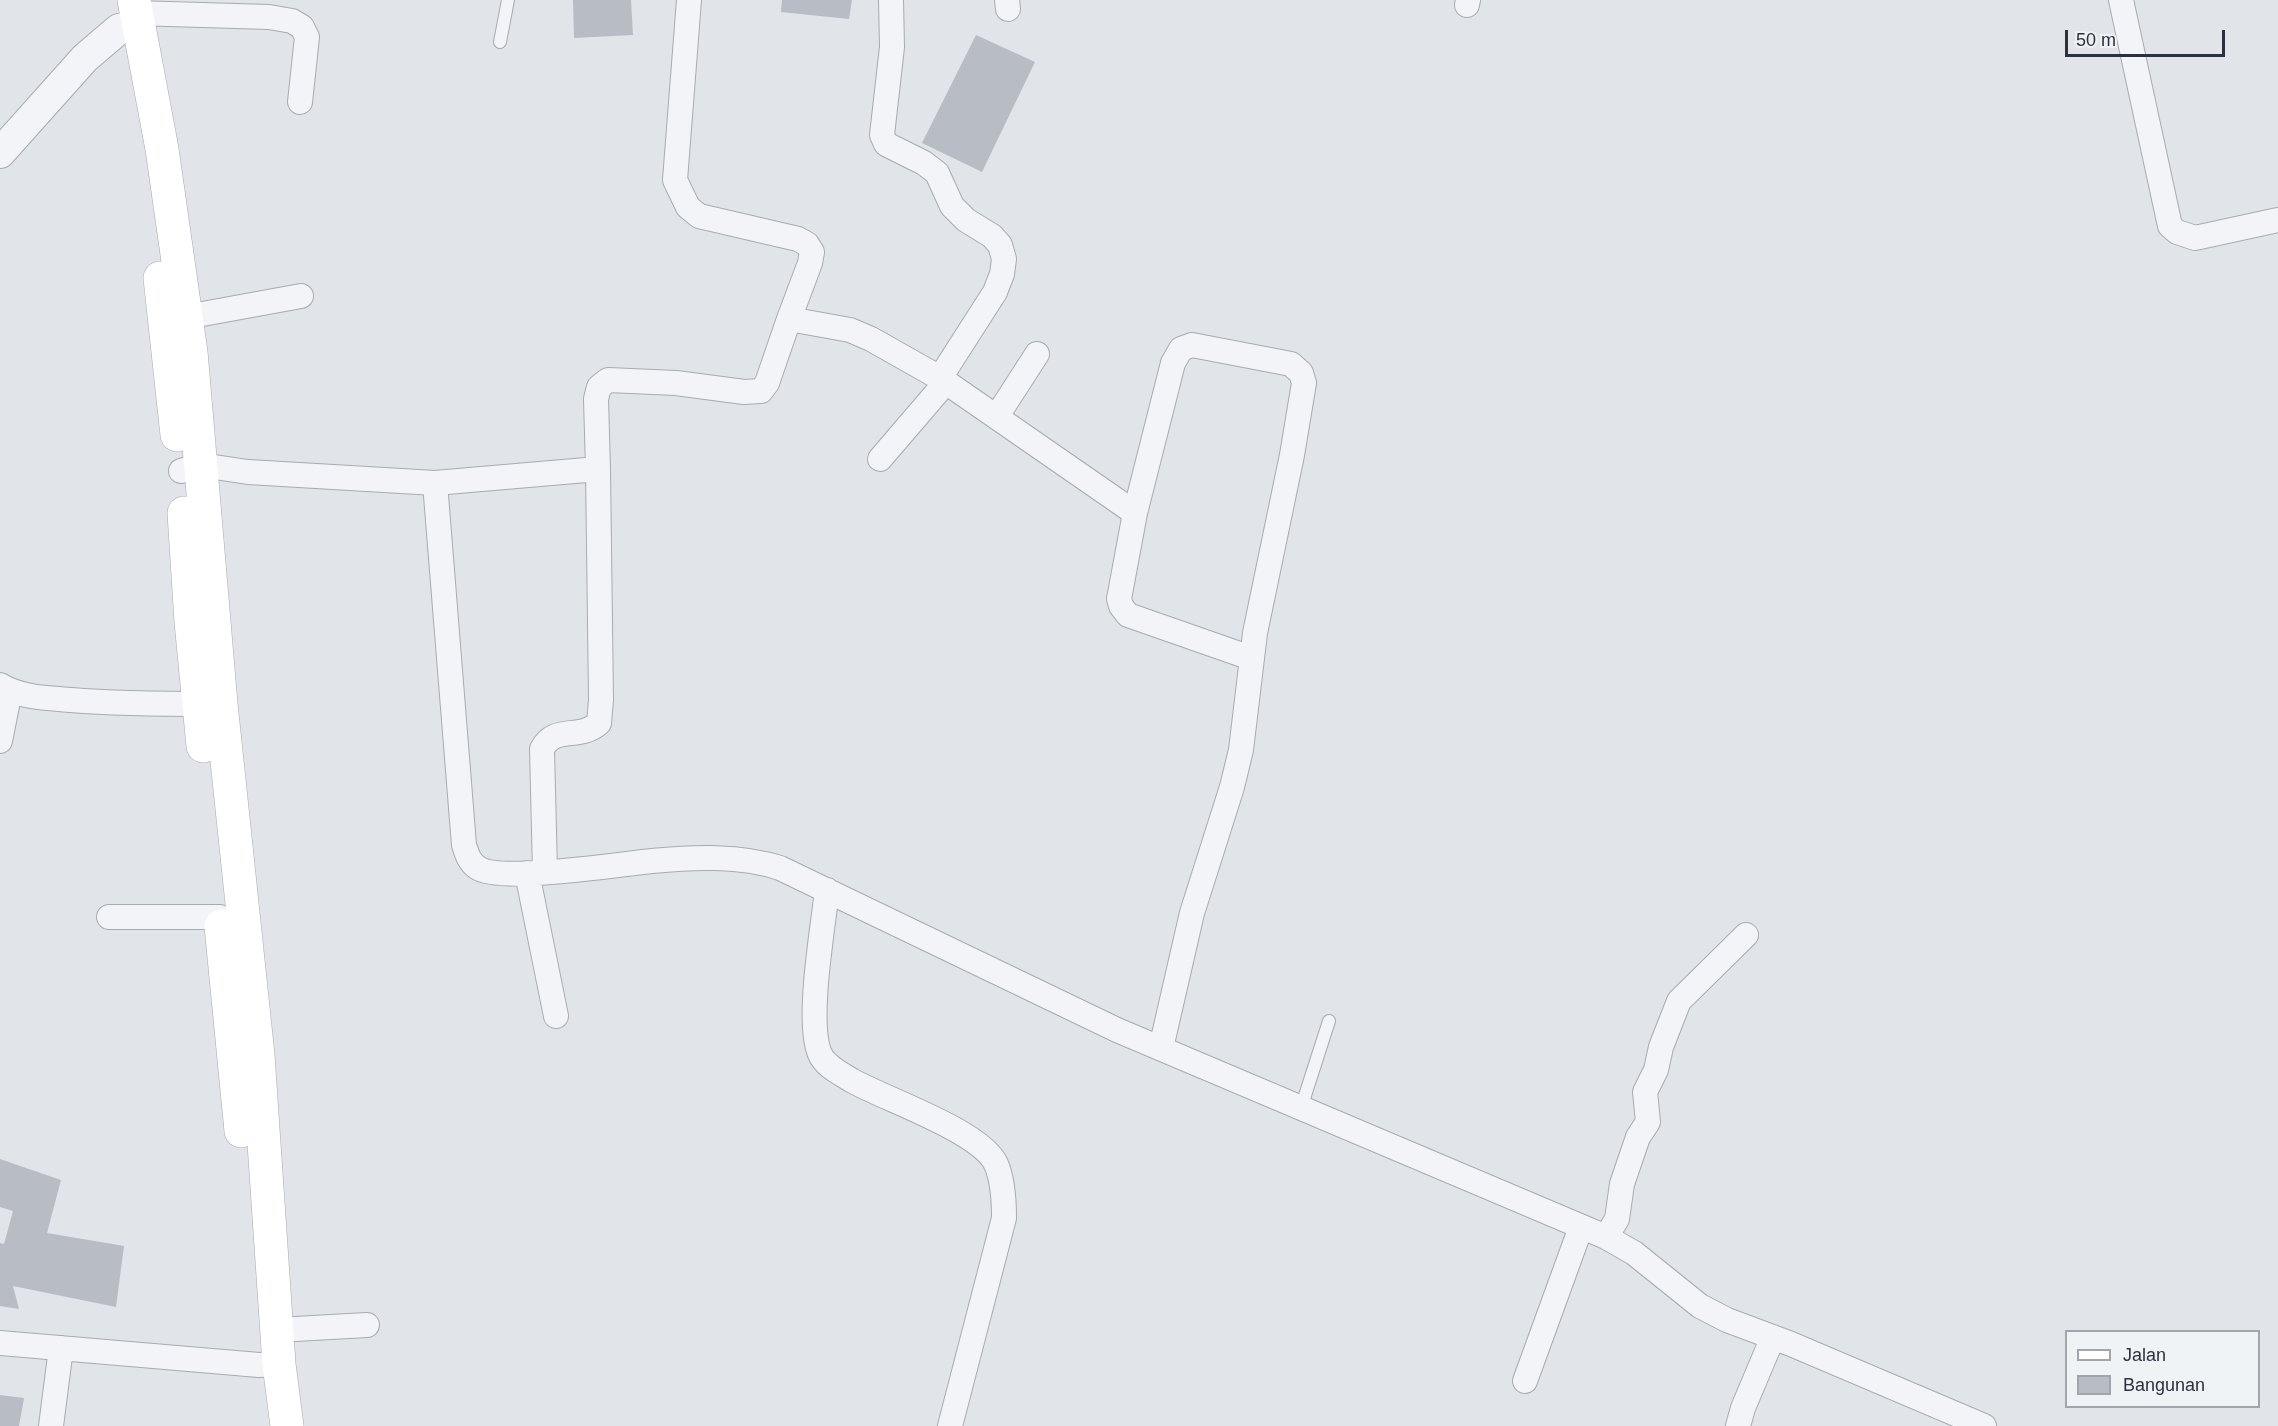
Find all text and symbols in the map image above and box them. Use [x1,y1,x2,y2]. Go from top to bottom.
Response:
scale bar [2068,18,2228,56]
text: 50 m [2076,30,2116,50]
legend [2065,1330,2260,1408]
text: Jalan [2123,1345,2166,1365]
text: Bangunan [2123,1375,2205,1395]

